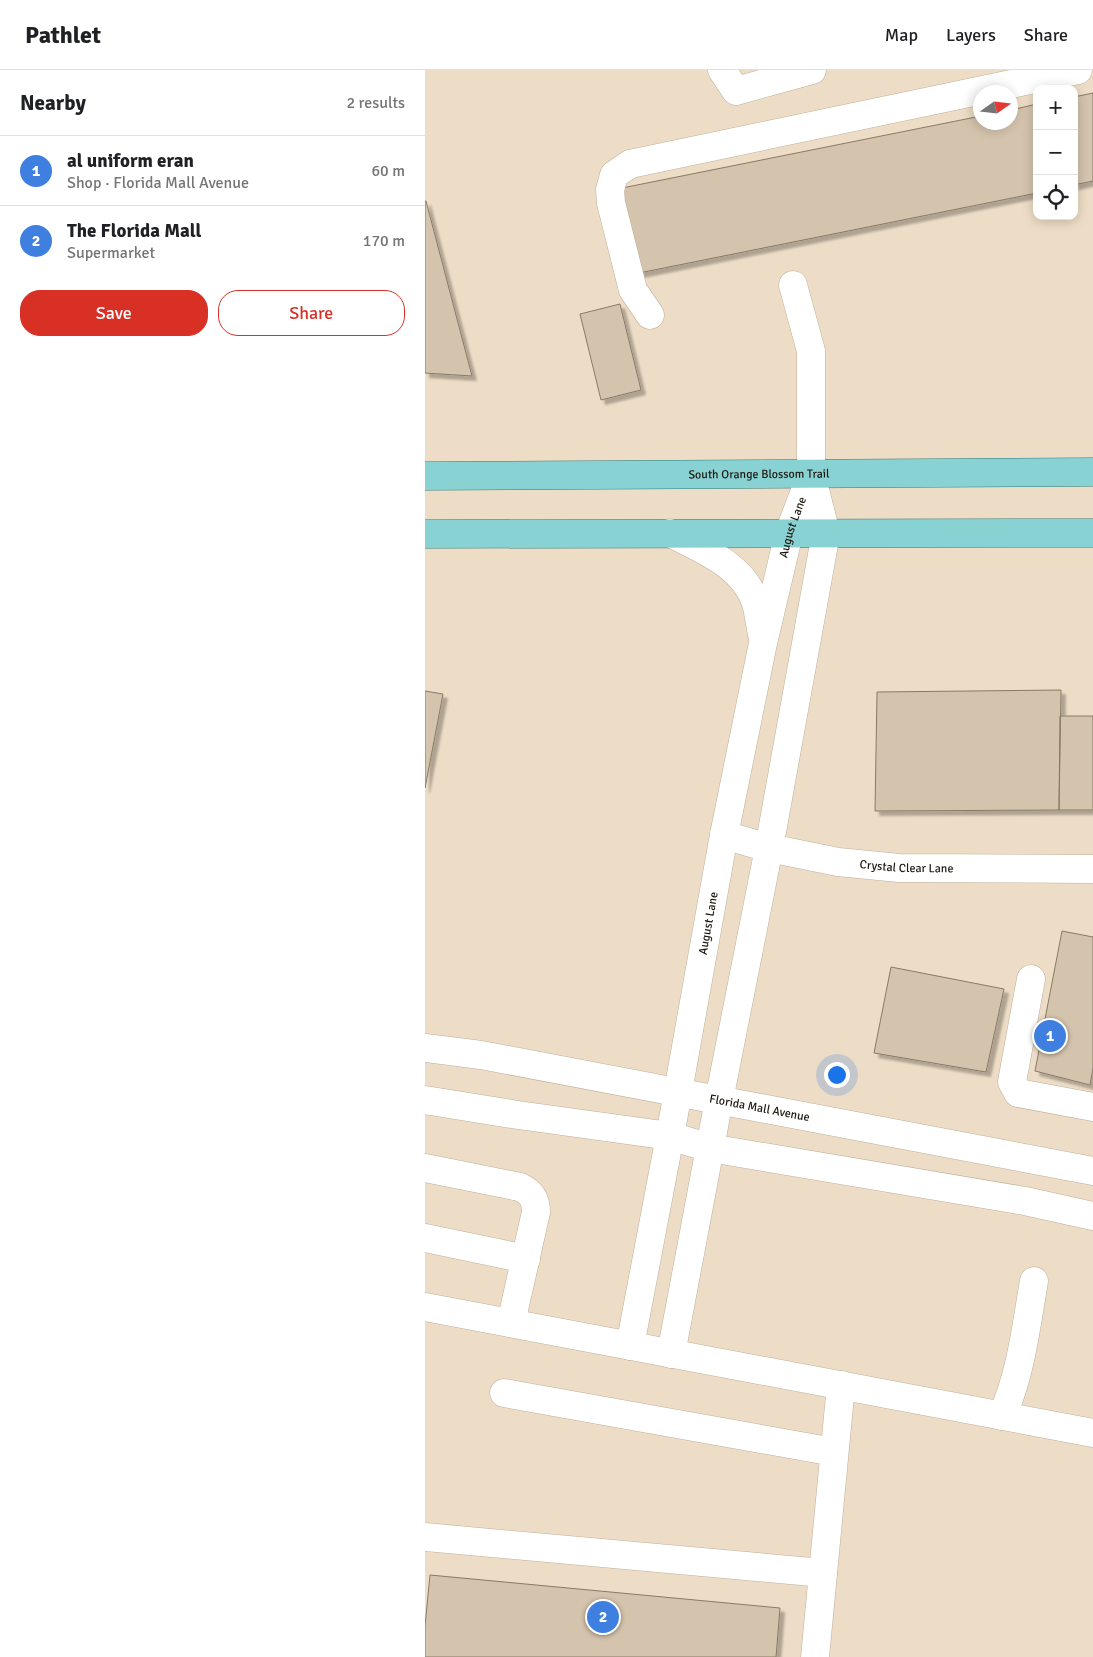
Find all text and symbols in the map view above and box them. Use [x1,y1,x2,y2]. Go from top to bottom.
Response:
text: Pathlet [25,20,101,50]
text: Map [885,24,918,46]
text: Layers [946,24,996,46]
text: Share [1024,24,1068,46]
north arrow [973,85,1018,130]
map controls [1033,85,1078,220]
button: + [1033,85,1078,130]
text: Nearby [20,90,86,116]
text: 2 results [346,93,405,113]
button: − [1033,130,1078,175]
text: al uniform eran [67,149,194,173]
text: 1 [32,161,40,181]
text: 60 m [371,161,405,181]
text: Shop · Florida Mall Avenue [67,173,249,193]
button: locate [1033,175,1078,220]
text: The Florida Mall [67,219,201,243]
text: 2 [32,231,40,251]
text: 170 m [363,231,405,251]
text: Supermarket [67,243,155,263]
button: Save [20,290,208,336]
button: Share [218,290,405,336]
street label: South Orange Blossom Trail [688,466,830,482]
street label: August Lane [776,495,810,559]
street label: Crystal Clear Lane [859,857,953,876]
street label: August Lane [695,891,721,956]
pin: 1 [1034,1017,1066,1055]
your location [824,1062,850,1088]
street label: Florida Mall Avenue [708,1091,811,1125]
pin: 2 [587,1598,619,1636]

